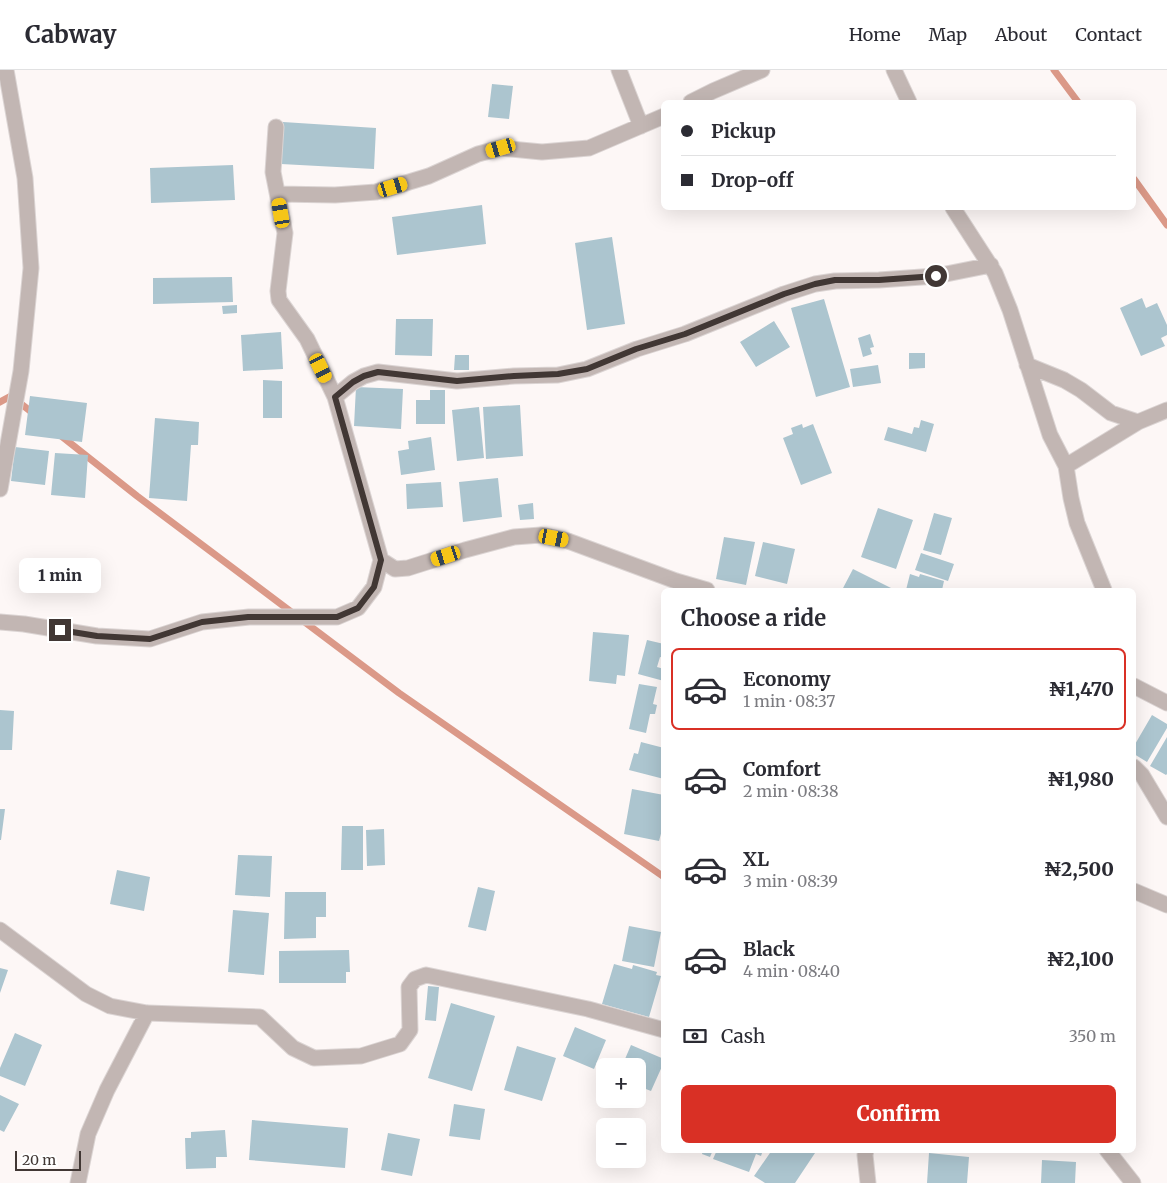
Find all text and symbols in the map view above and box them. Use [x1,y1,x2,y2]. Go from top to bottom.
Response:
text: Cabway [25,19,117,50]
text: Home [849,23,901,46]
text: Map [929,23,967,46]
text: About [995,23,1047,46]
text: Contact [1075,23,1142,46]
text: Pickup [711,119,776,143]
car [484,137,517,159]
text: Drop-off [711,168,793,192]
car [376,175,409,199]
car [271,197,290,229]
route start [925,265,947,287]
car [307,351,334,385]
car [537,528,570,548]
car [429,544,462,568]
callout: 1 min [19,558,101,592]
text: 1 min [38,565,82,585]
text: Choose a ride [681,604,826,632]
route end [49,619,71,641]
icon: car [683,667,728,712]
text: Economy [743,667,831,691]
text: ₦1,470 [1048,677,1114,701]
text: 1 min · 08:37 [743,691,835,711]
icon: car [683,757,728,802]
text: Comfort [743,757,821,781]
text: ₦1,980 [1047,767,1114,791]
text: 2 min · 08:38 [743,781,839,801]
icon: car [683,847,728,892]
text: XL [743,847,769,871]
text: ₦2,500 [1043,857,1114,881]
text: 3 min · 08:39 [743,871,838,891]
icon: car [683,937,728,982]
text: Black [743,937,795,961]
text: ₦2,100 [1046,947,1114,971]
text: 4 min · 08:40 [743,961,840,981]
icon: cash [681,1022,709,1050]
text: Cash [721,1024,765,1048]
text: 350 m [1069,1026,1116,1046]
map controls [596,1058,646,1168]
button: + [596,1058,646,1108]
button: Confirm [681,1085,1116,1143]
button: − [596,1118,646,1168]
scale bar [15,1148,81,1171]
text: 20 m [22,1151,56,1169]

